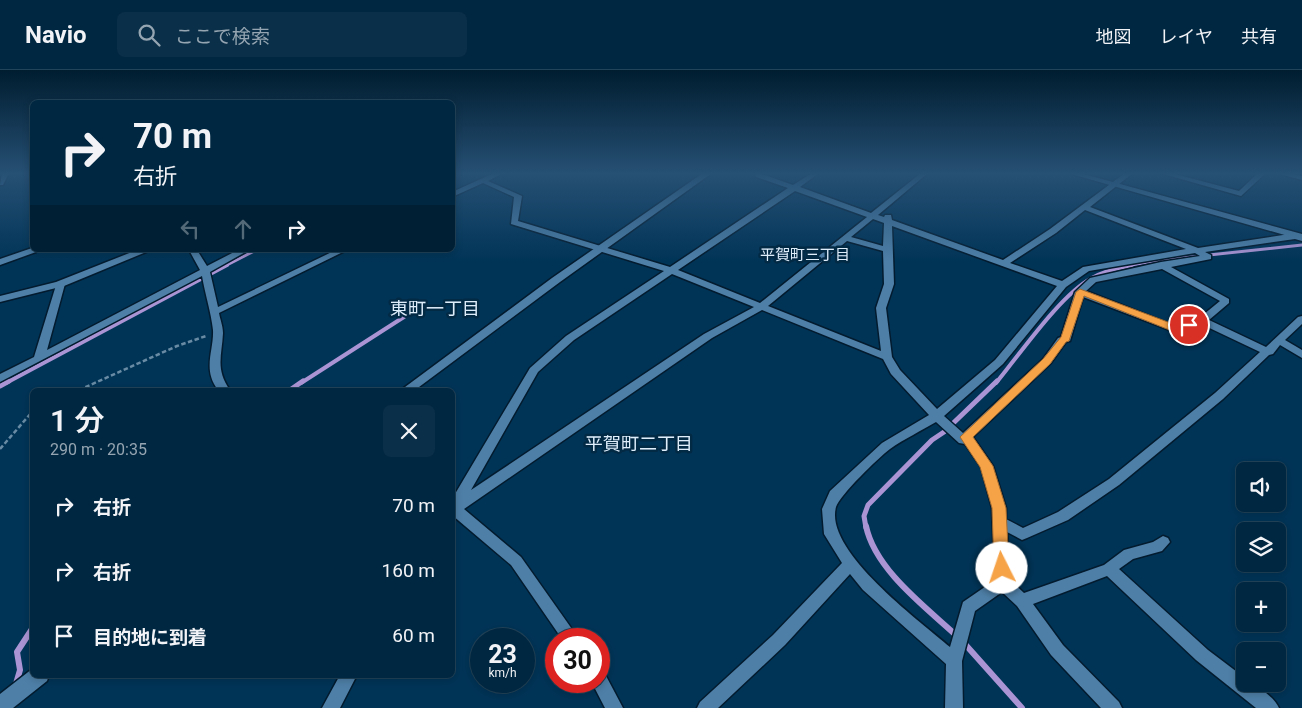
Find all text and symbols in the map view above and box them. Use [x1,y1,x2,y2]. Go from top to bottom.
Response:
search box [117,12,467,57]
text: Navio [25,21,87,49]
icon: search [135,21,163,49]
text: ここで検索 [175,25,270,48]
text: 地図 [1096,26,1132,47]
text: レイヤ [1160,26,1213,47]
text: 共有 [1241,26,1277,47]
text: 70 m [133,116,212,157]
icon: right [50,120,115,185]
text: 右折 [133,164,177,189]
icon: left [176,215,204,243]
icon: ahead [229,215,257,243]
icon: right [282,215,310,243]
district label: 平賀町三丁目 [760,246,850,264]
district label: 東町一丁目 [390,298,480,319]
pin [1168,304,1210,346]
icon: arrive [1175,311,1203,339]
text: 1 分 [50,403,105,438]
button: close [383,405,435,457]
district label: 平賀町二丁目 [585,433,693,454]
text: 290 m · 20:35 [50,440,147,459]
map controls [1236,462,1286,692]
button: sound [1236,462,1286,512]
icon: right [50,492,78,520]
text: 70 m [392,494,435,517]
text: 右折 [93,496,131,519]
button: layers [1236,522,1286,572]
position arrow [975,541,1027,593]
icon: right [50,557,78,585]
text: 160 m [382,559,435,582]
text: 右折 [93,561,131,584]
button: + [1236,582,1286,632]
icon: arrive [50,622,78,650]
text: 60 m [392,624,435,647]
text: 目的地に到着 [93,626,207,649]
speed limit sign: 30 [545,628,610,693]
text: 23 [488,640,517,669]
button: − [1236,642,1286,692]
text: km/h [488,666,517,680]

